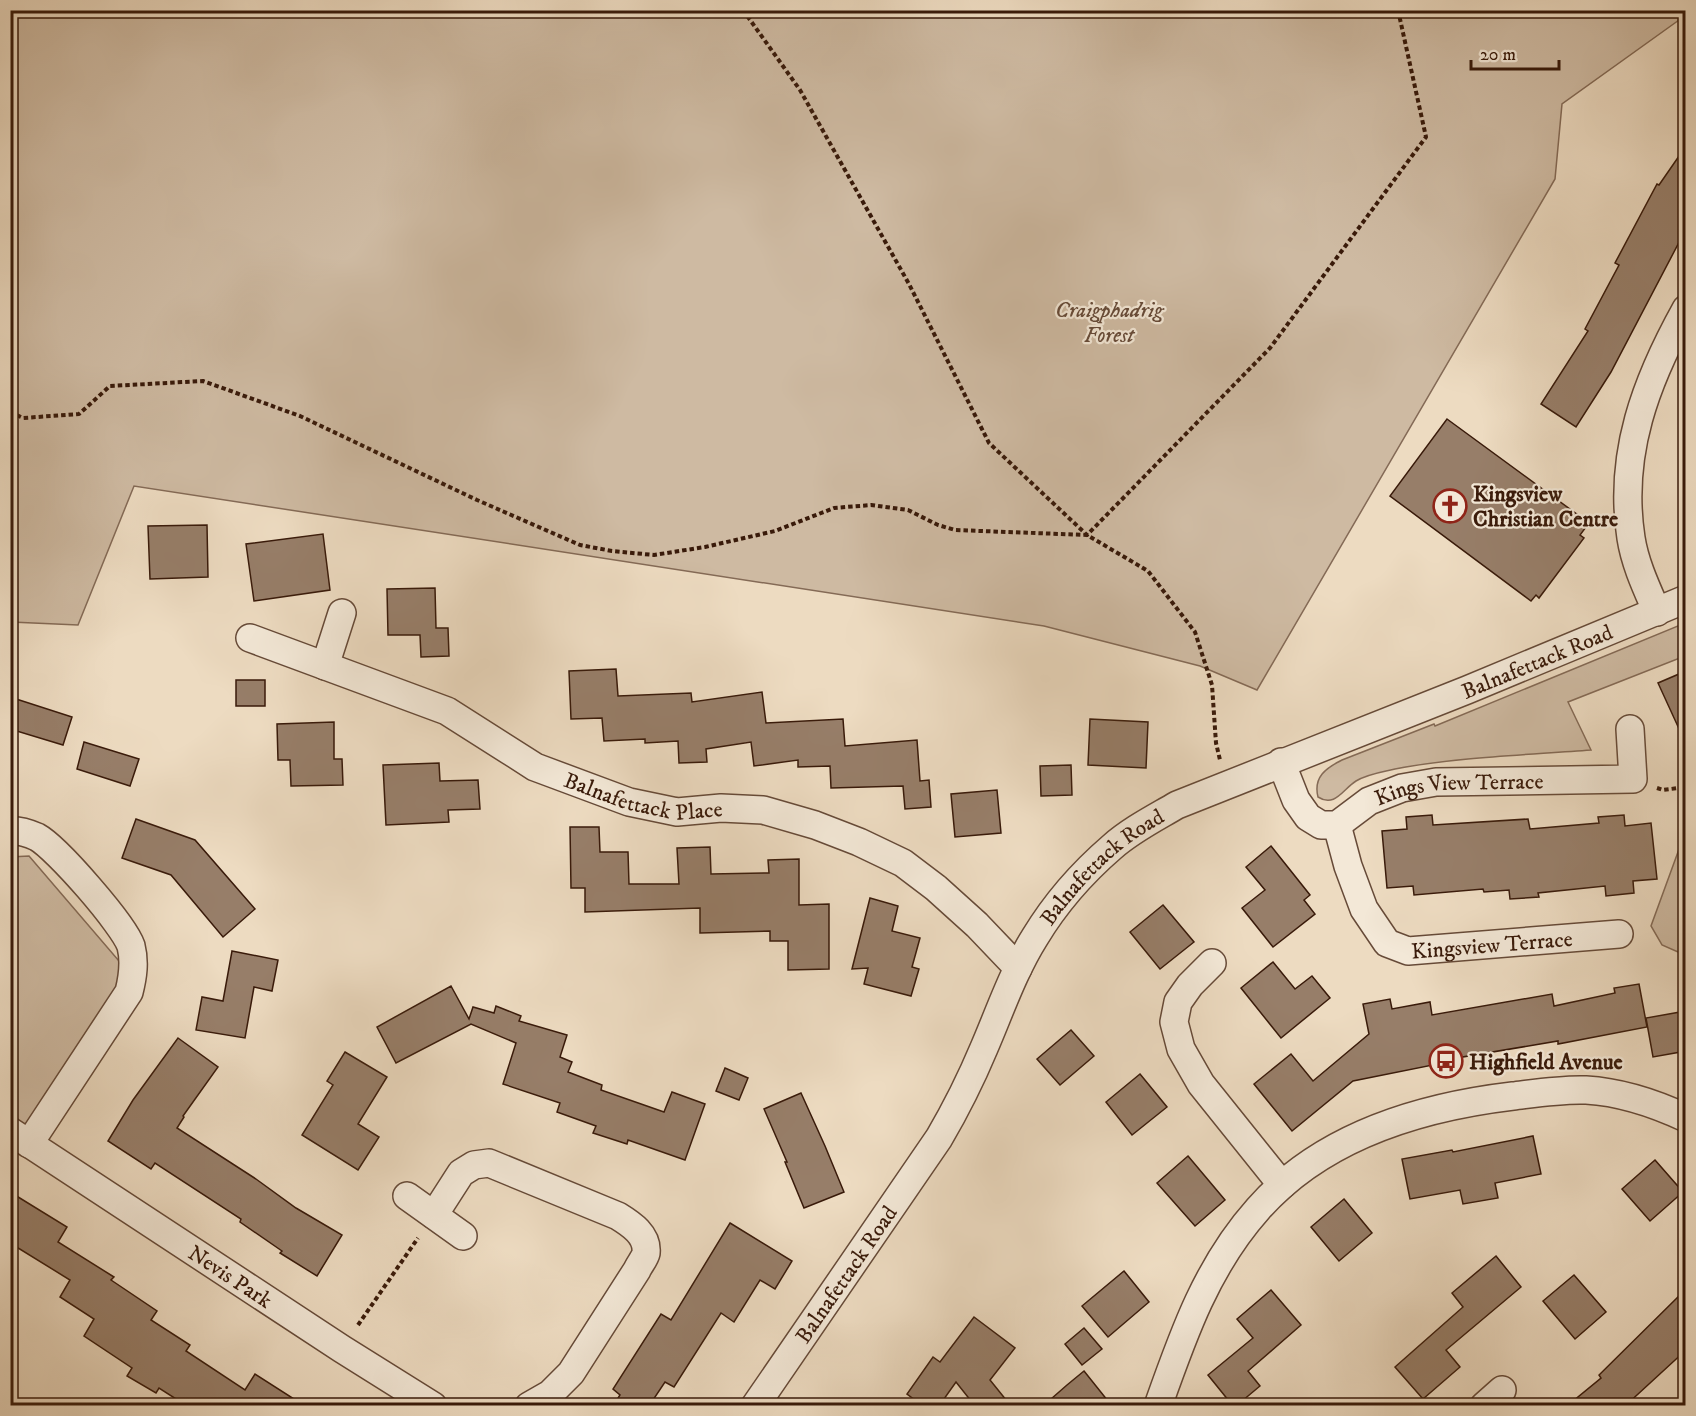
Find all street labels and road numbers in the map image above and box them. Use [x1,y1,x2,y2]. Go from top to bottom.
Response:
street label: Balnafettack Road [1458,619,1617,706]
street label: Balnafettack Place [560,767,724,827]
street label: Kings View Terrace [1371,768,1544,812]
street label: Balnafettack Road [1035,804,1169,931]
street label: Kingsview Terrace [1410,926,1574,966]
street label: Balnafettack Road [790,1201,903,1349]
street label: Nevis Park [183,1240,277,1315]

